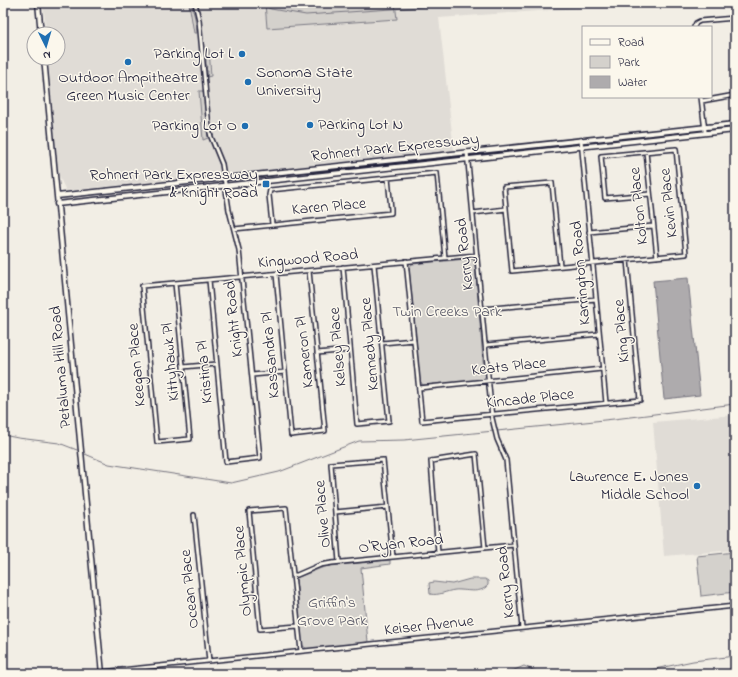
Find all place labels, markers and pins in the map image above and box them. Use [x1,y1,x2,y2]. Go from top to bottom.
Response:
place label: Parking Lot L [154,42,234,66]
marker: Parking Lot L [237,49,247,59]
marker: Outdoor Ampitheatre Green Music Center [123,57,133,67]
place label: Sonoma State University [256,61,354,103]
place label: Outdoor Ampitheatre Green Music Center [58,66,199,108]
marker: Sonoma State University [243,77,253,87]
place label: Parking Lot N [318,113,403,137]
place label: Parking Lot O [152,114,237,138]
marker: Parking Lot N [305,120,315,130]
marker: Parking Lot O [240,121,250,131]
place label: Rohnert Park Expressway & Knight Road [89,163,258,205]
marker: Rohnert Park Expressway & Knight Road [261,179,271,189]
place label: Lawrence E. Jones Middle School [569,465,689,507]
marker: Lawrence E. Jones Middle School [692,481,702,491]

